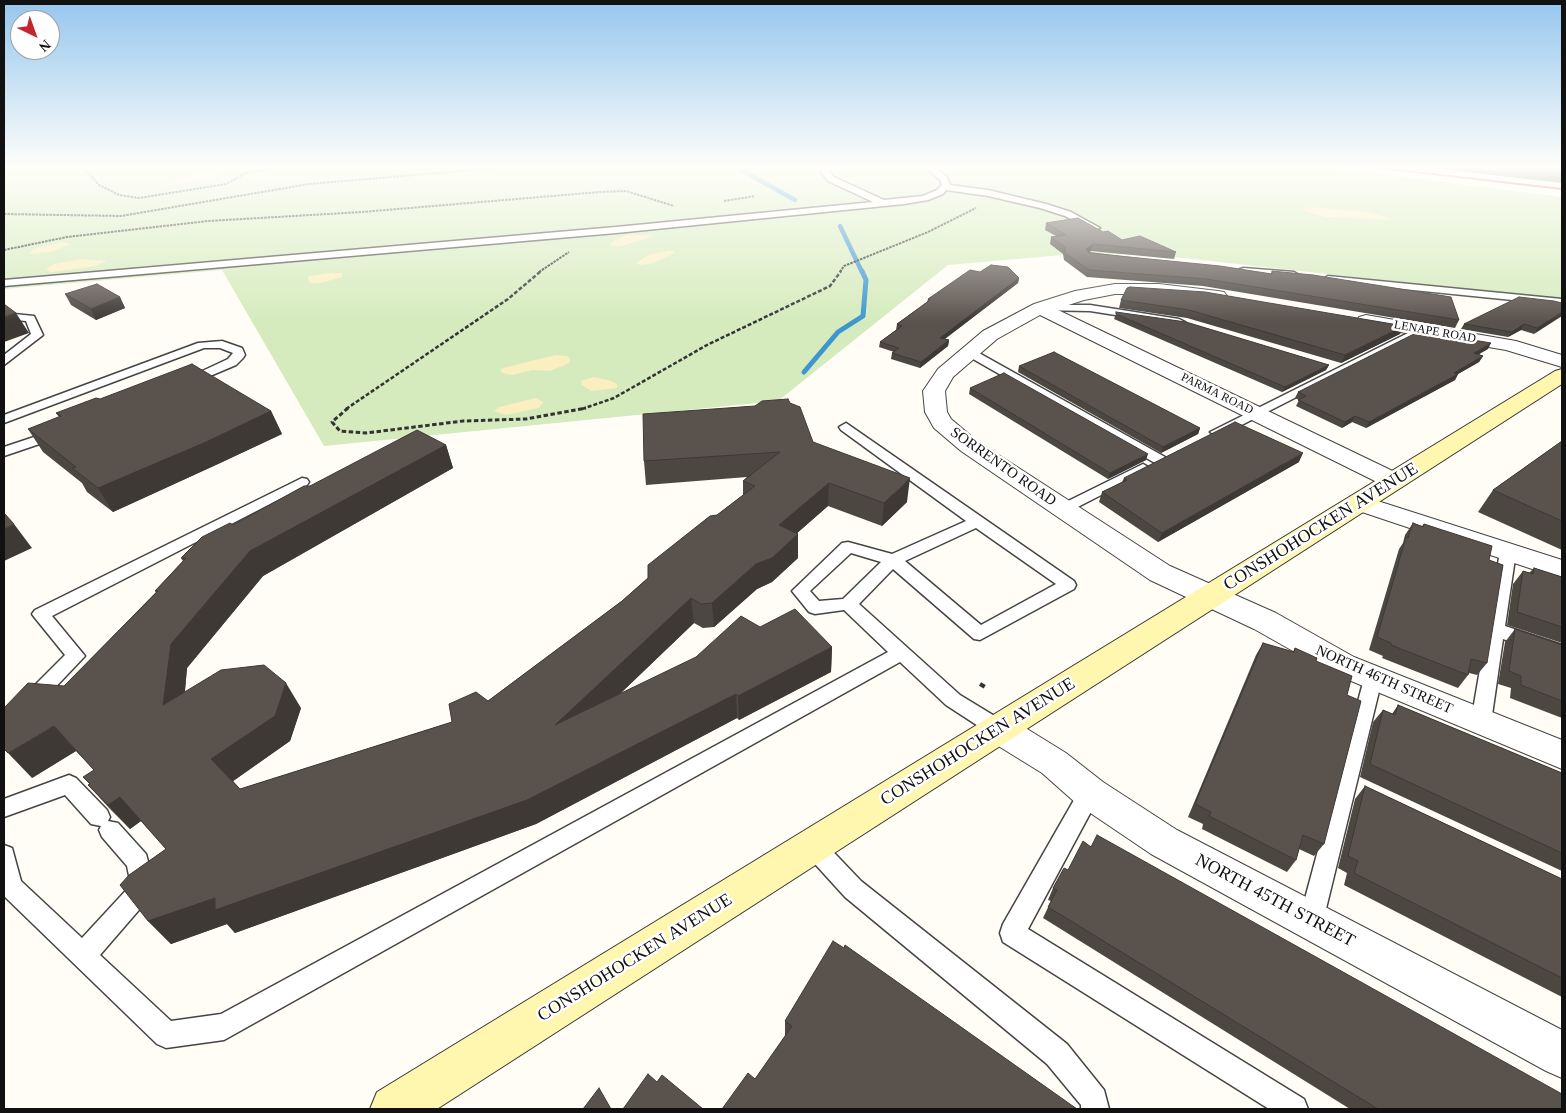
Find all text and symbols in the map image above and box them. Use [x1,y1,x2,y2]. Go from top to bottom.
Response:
north arrow [10,10,60,60]
text: N [36,37,53,55]
street label: LENAPE ROAD [1393,318,1477,346]
street label: PARMA ROAD [1179,370,1255,418]
street label: SORRENTO ROAD [947,424,1059,510]
street label: CONSHOHOCKEN AVENUE [1220,458,1422,596]
street label: NORTH 46TH STREET [1313,642,1455,718]
street label: CONSHOHOCKEN AVENUE [877,673,1079,811]
street label: NORTH 45TH STREET [1191,850,1359,952]
street label: CONSHOHOCKEN AVENUE [534,889,736,1027]

